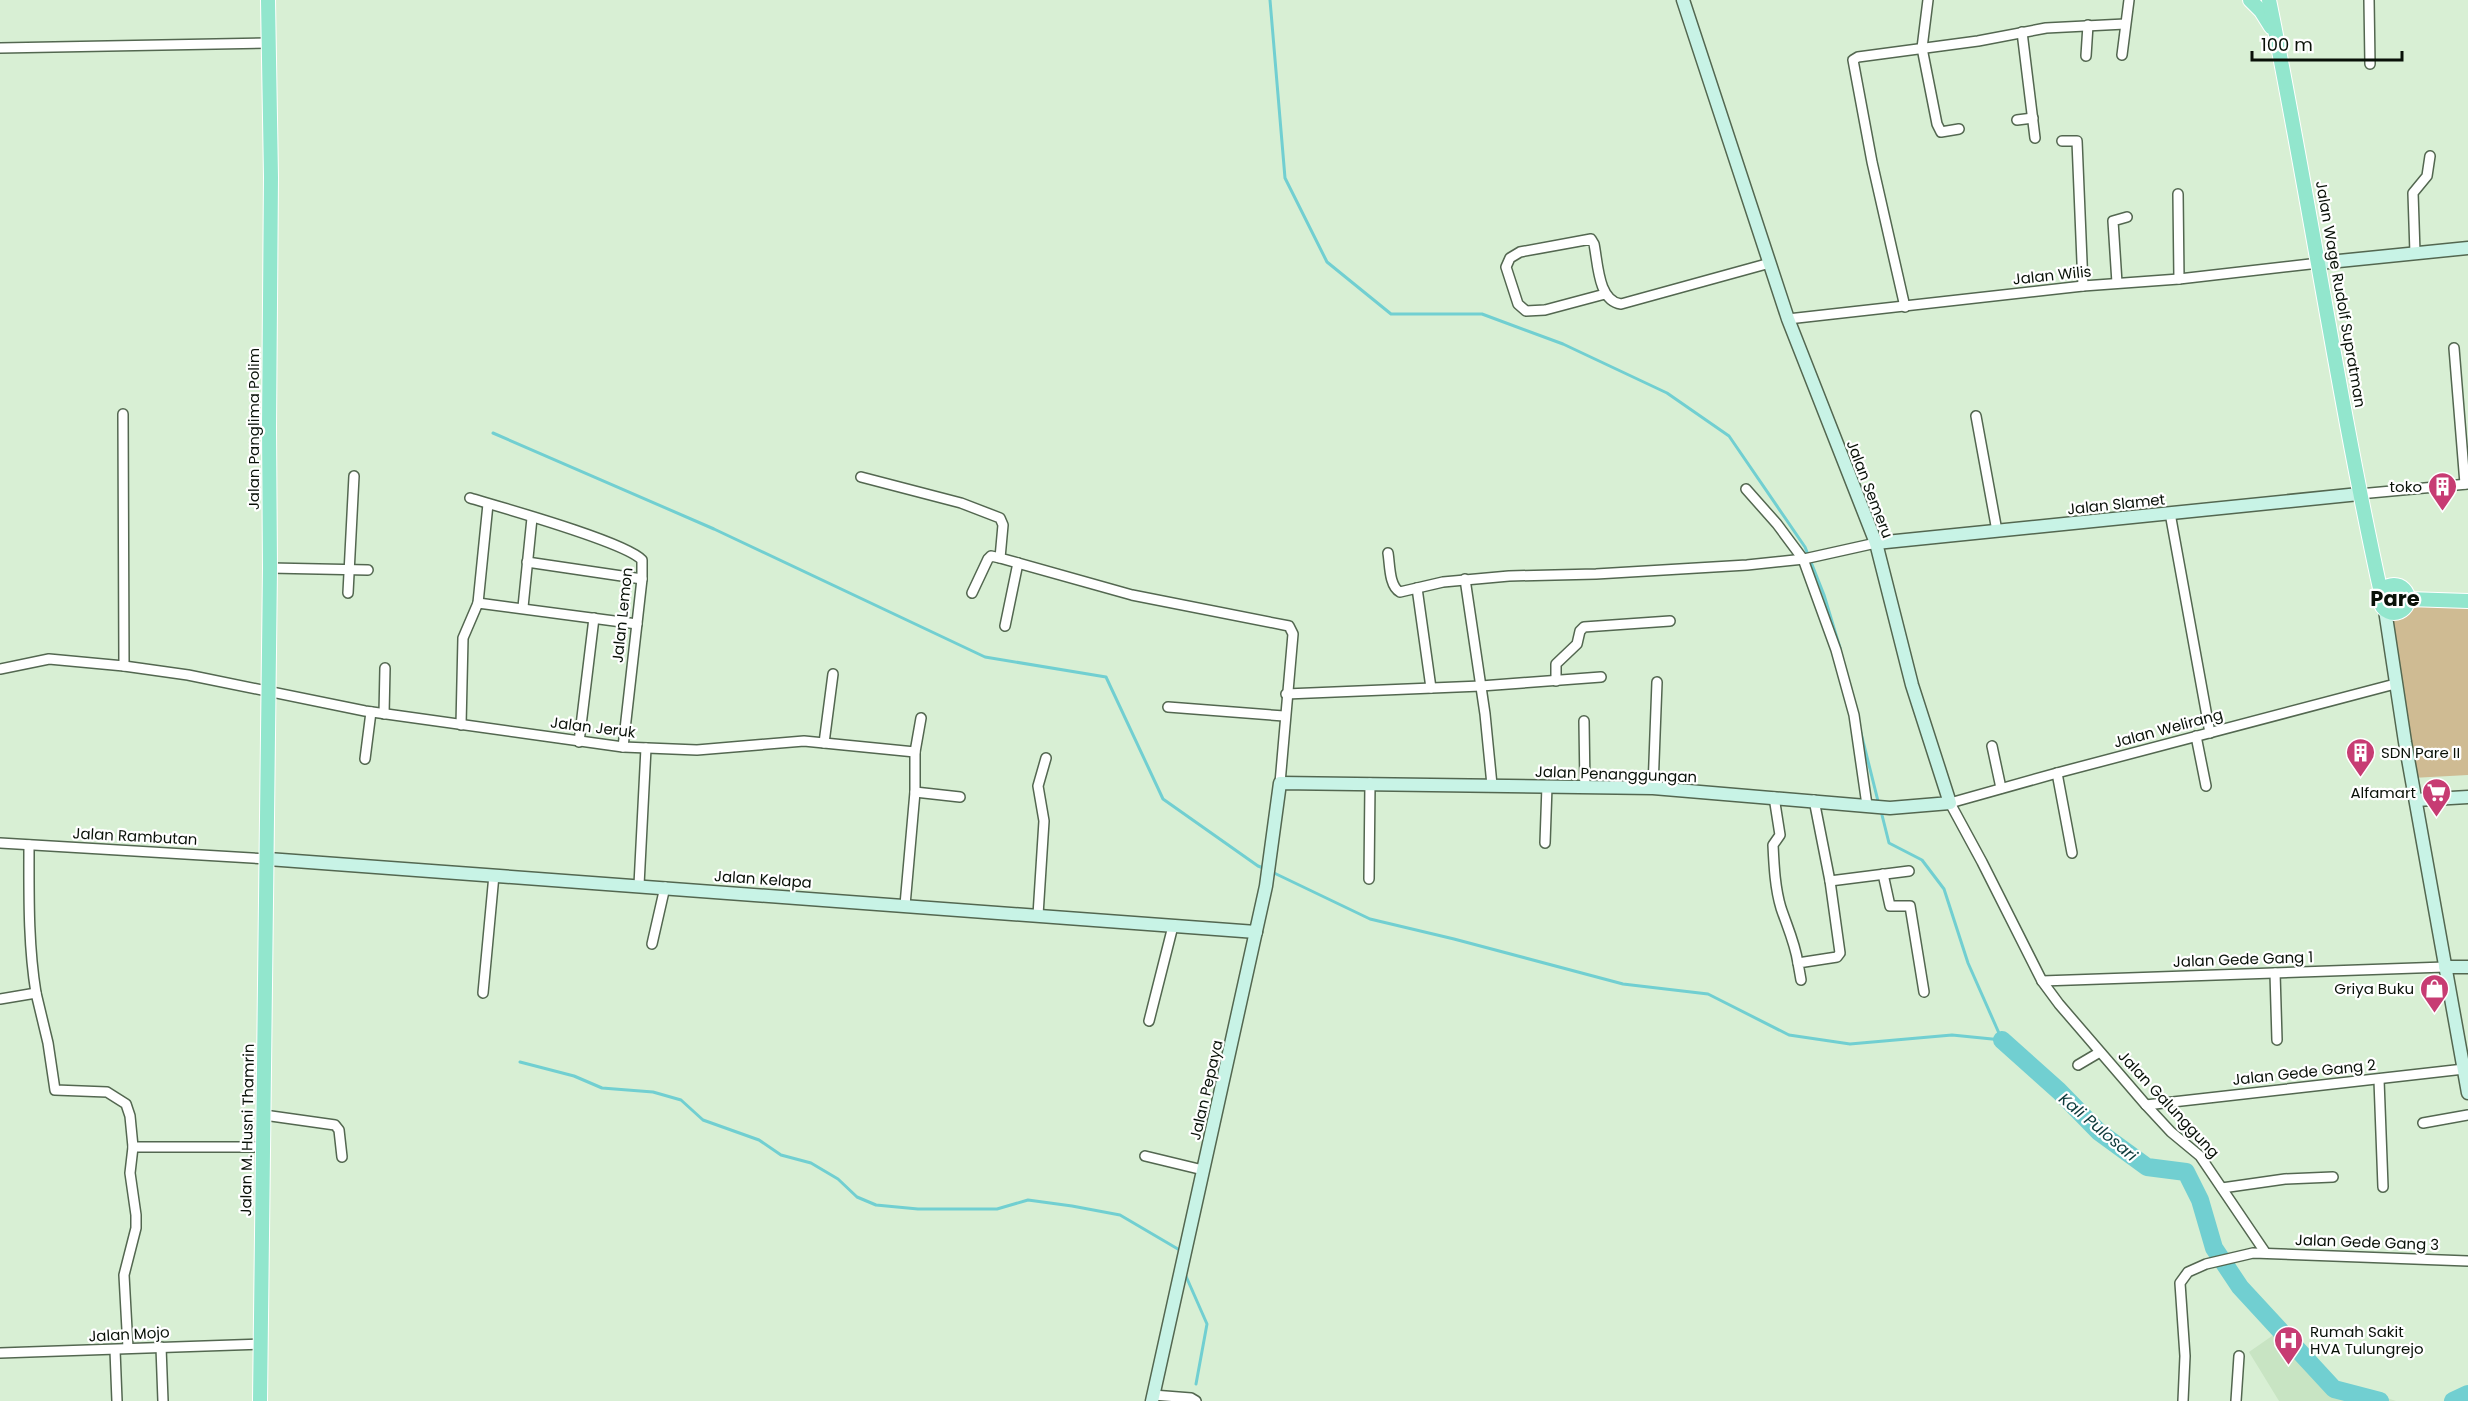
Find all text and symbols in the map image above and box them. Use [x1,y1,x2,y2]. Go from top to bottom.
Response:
scale bar [2252,24,2402,62]
text: 100 m [2261,32,2313,57]
street label: Jalan Wage Rudolf Supratman [2311,179,2371,409]
street label: Jalan Wilis [2012,260,2093,290]
street label: Jalan Panglima Polim [243,348,264,510]
street label: Jalan Semeru [1842,437,1898,541]
building icon: toko [2427,470,2459,512]
place label: toko [2390,476,2422,497]
street label: Jalan Slamet [2066,488,2166,520]
street label: Jalan Lemon [607,566,637,664]
district label: Pare [2370,584,2420,613]
street label: Jalan Welirang [2111,703,2225,753]
street label: Jalan Jeruk [549,711,637,743]
building icon: SDN Pare II [2344,736,2376,778]
place label: SDN Pare II [2381,742,2460,763]
street label: Jalan Penanggungan [1535,761,1697,787]
supermarket icon: Alfamart [2421,776,2453,818]
place label: Alfamart [2350,782,2416,803]
street label: Jalan Rambutan [72,822,198,850]
street label: Jalan Kelapa [713,865,813,893]
street label: Jalan Gede Gang 1 [2173,946,2313,972]
shop icon: Griya Buku [2419,972,2451,1014]
place label: Griya Buku [2334,978,2414,999]
street label: Jalan Pepaya [1184,1038,1228,1142]
street label: Jalan M. Husni Thamrin [235,1043,259,1217]
street label: Jalan Galunggung [2114,1046,2224,1162]
street label: Jalan Gede Gang 2 [2231,1054,2377,1090]
water label: Kali Pulosari [2054,1087,2143,1167]
street label: Jalan Gede Gang 3 [2295,1229,2439,1255]
street label: Jalan Mojo [88,1321,170,1347]
place label: Rumah Sakit HVA Tulungrejo [2310,1321,2424,1359]
hospital icon: Rumah Sakit HVA Tulungrejo [2273,1324,2305,1366]

